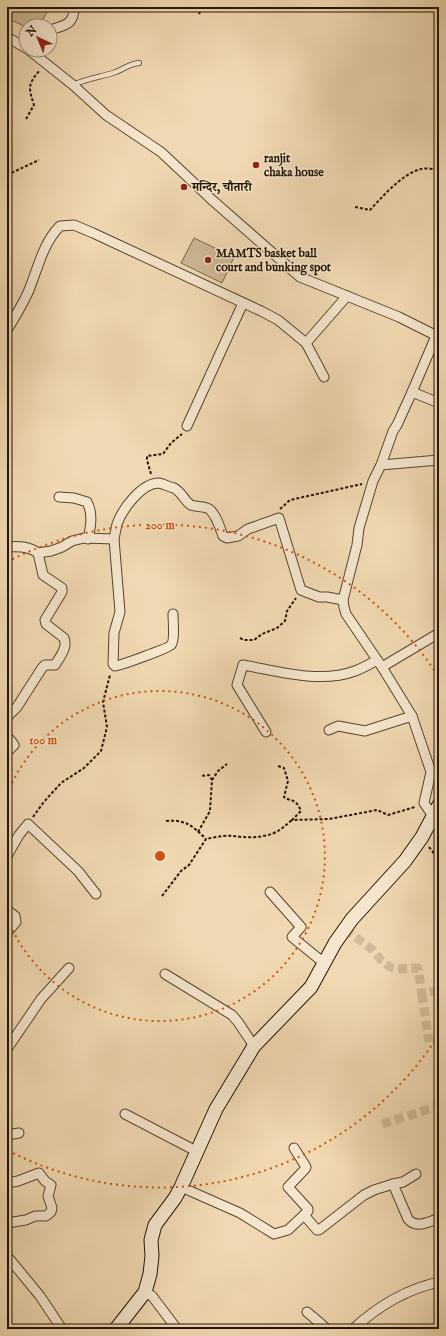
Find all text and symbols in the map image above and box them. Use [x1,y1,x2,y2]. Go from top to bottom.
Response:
north arrow [18,18,58,58]
text: N [23,23,40,41]
place label: ranjit chaka house [264,151,324,180]
marker: ranjit chaka house [251,160,261,170]
place label: मन्दिर, चौतारी [191,180,252,195]
marker: मन्दिर, चौतारी [179,182,189,192]
place label: MAMTS basket ball court and bunking spot [216,246,332,276]
marker: MAMTS basket ball court and bunking spot [203,255,213,265]
text: 200 m [145,518,175,533]
text: 100 m [29,733,58,748]
centre of rings [153,849,167,863]

